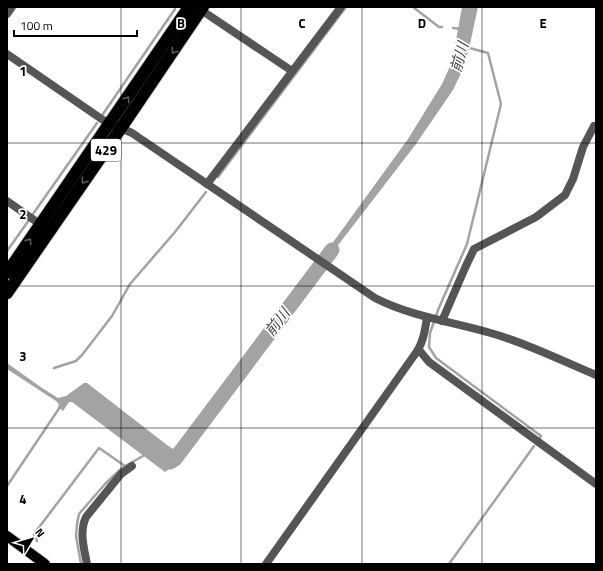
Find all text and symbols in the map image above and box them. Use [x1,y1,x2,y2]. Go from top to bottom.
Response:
scale bar [14,12,137,38]
text: B [177,13,185,33]
text: C [298,13,306,33]
text: D [418,13,426,33]
text: E [539,13,547,33]
text: 100 m [20,16,53,35]
water label: 前川 [444,37,475,75]
one-way arrow [171,47,179,54]
text: 1 [19,61,27,81]
one-way arrow [122,96,130,103]
road number: 429 [91,139,121,161]
one-way arrow [81,177,89,184]
text: 2 [19,204,27,224]
one-way arrow [24,238,31,245]
water label: 前川 [259,302,296,341]
text: 3 [19,346,27,366]
text: 4 [19,489,27,509]
north arrow [12,519,52,559]
text: N [31,525,49,541]

